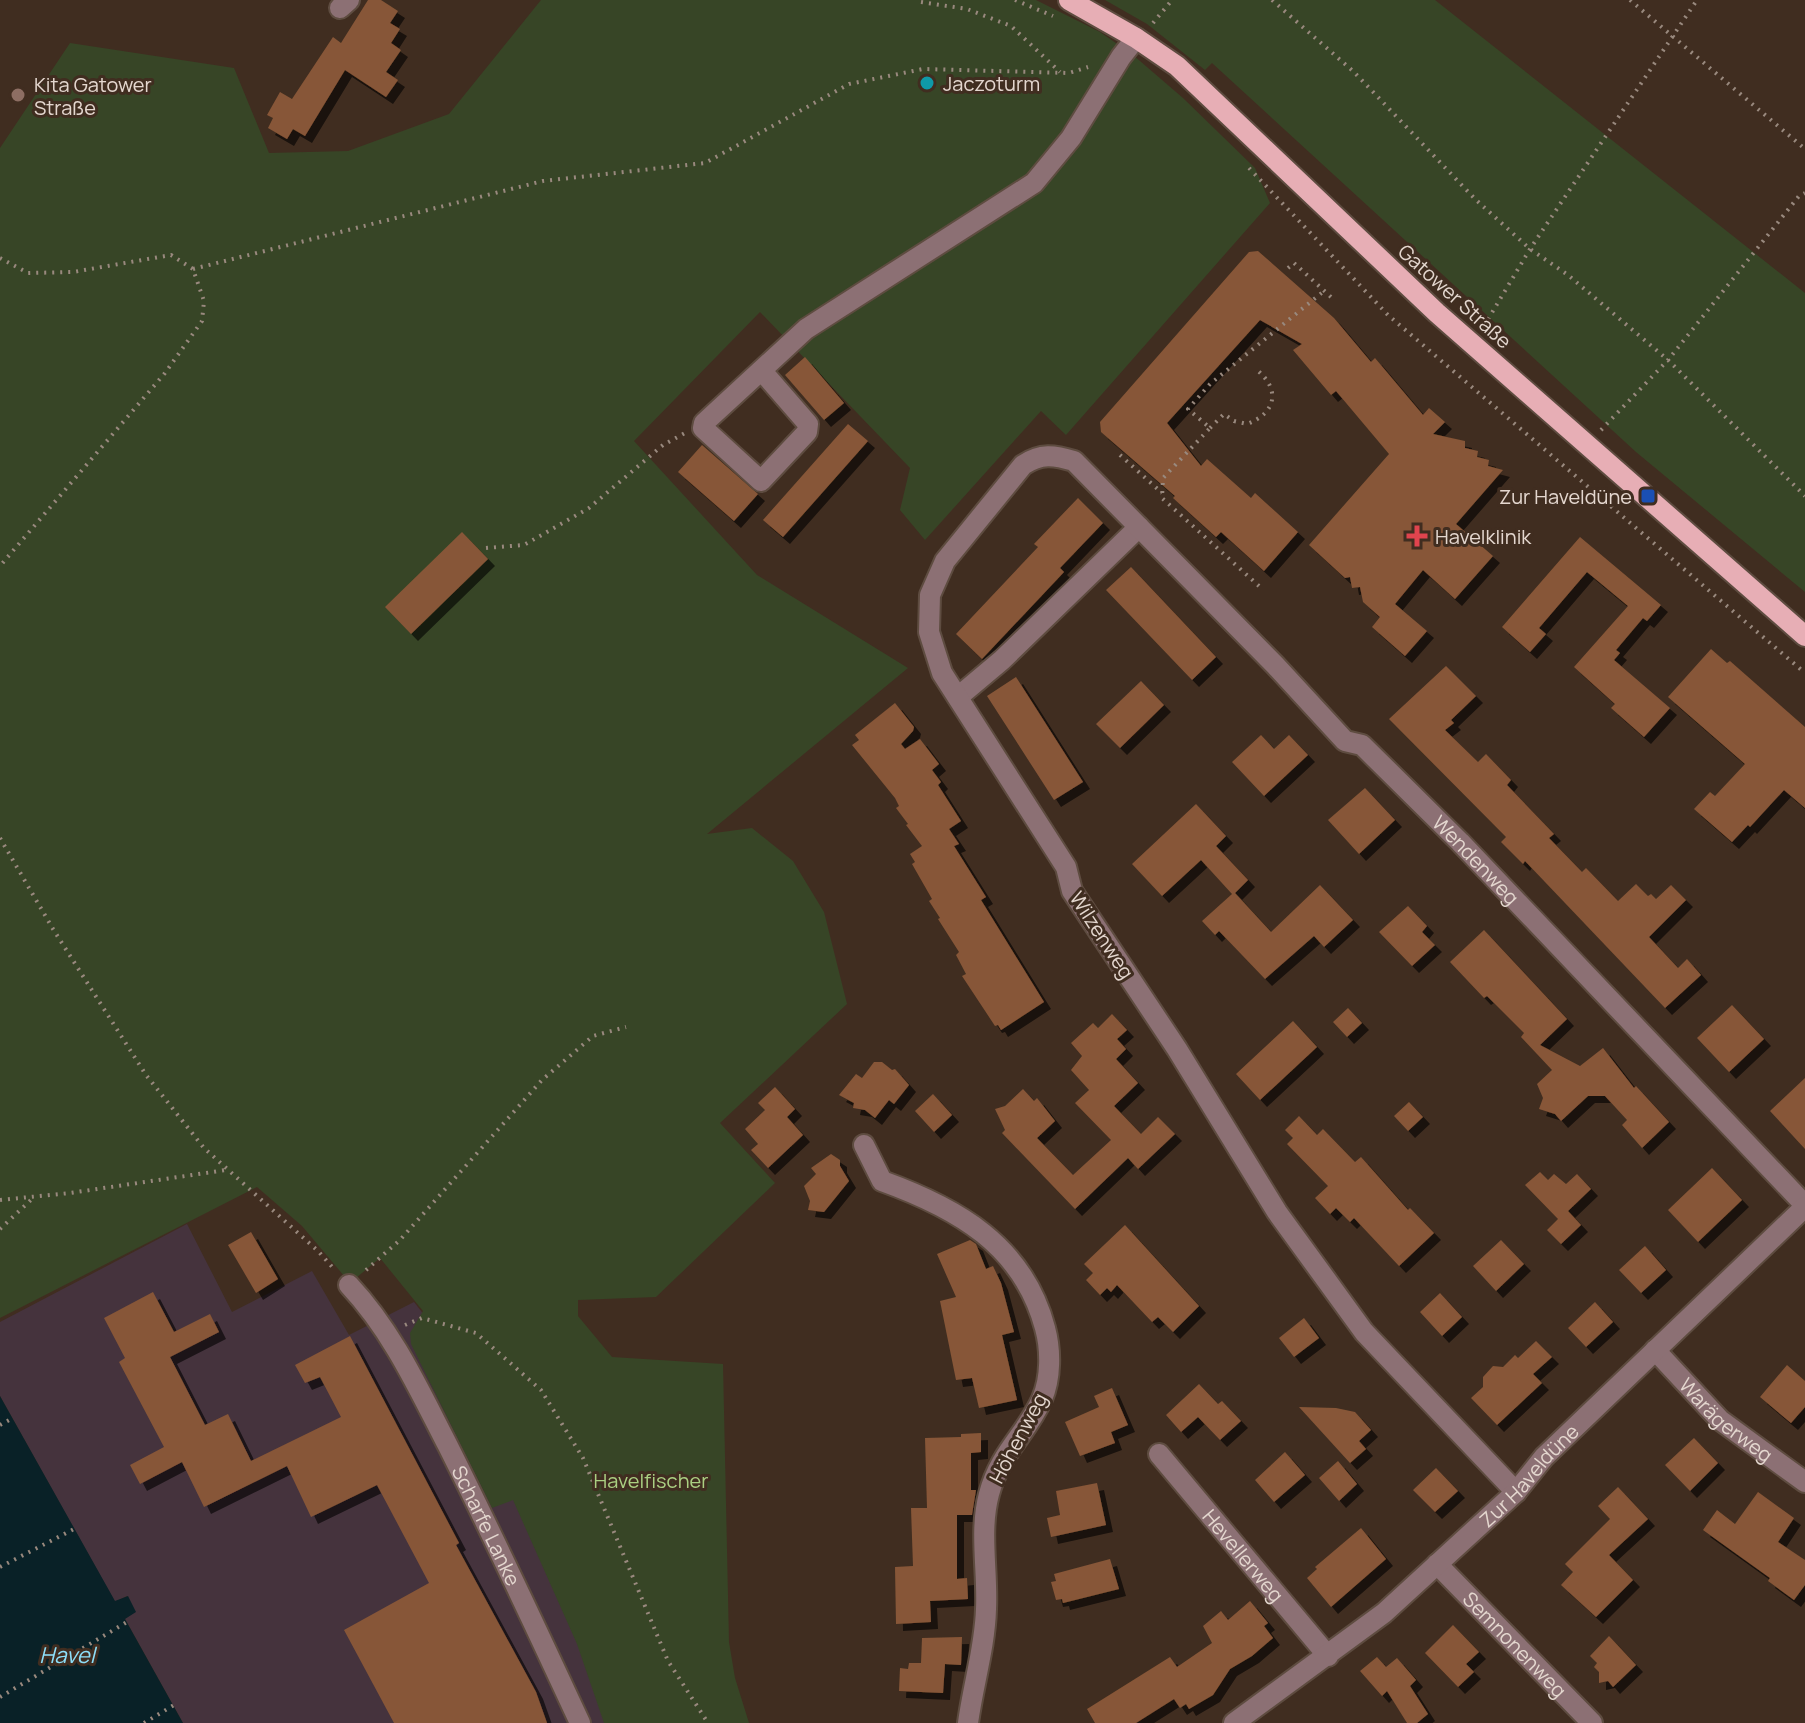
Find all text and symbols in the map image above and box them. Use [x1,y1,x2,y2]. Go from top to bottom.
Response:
place label: Jaczoturm [943,70,1040,97]
place label: Kita Gatower Straße [34,71,152,121]
marker: Jaczoturm [918,74,936,92]
marker: Kita Gatower Straße [9,86,27,104]
street label: Gatower Straße [1392,238,1518,354]
place label: Zur Haveldüne [1499,483,1632,510]
marker: Zur Haveldüne [1639,487,1657,505]
place label: Havelklinik [1435,523,1532,550]
marker: Havelklinik [1406,525,1428,547]
street label: Wendenweg [1427,809,1526,910]
street label: Wilzenweg [1064,886,1140,984]
street label: Warägerweg [1674,1372,1778,1468]
street label: Höhenweg [983,1388,1053,1488]
street label: Zur Haveldüne [1473,1418,1584,1533]
street label: Scharfe Lanke [446,1461,527,1590]
park label: Havelfischer [594,1467,708,1494]
street label: Hevellerweg [1197,1503,1290,1607]
street label: Semnonenweg [1457,1585,1573,1703]
water label: Havel [39,1640,98,1670]

